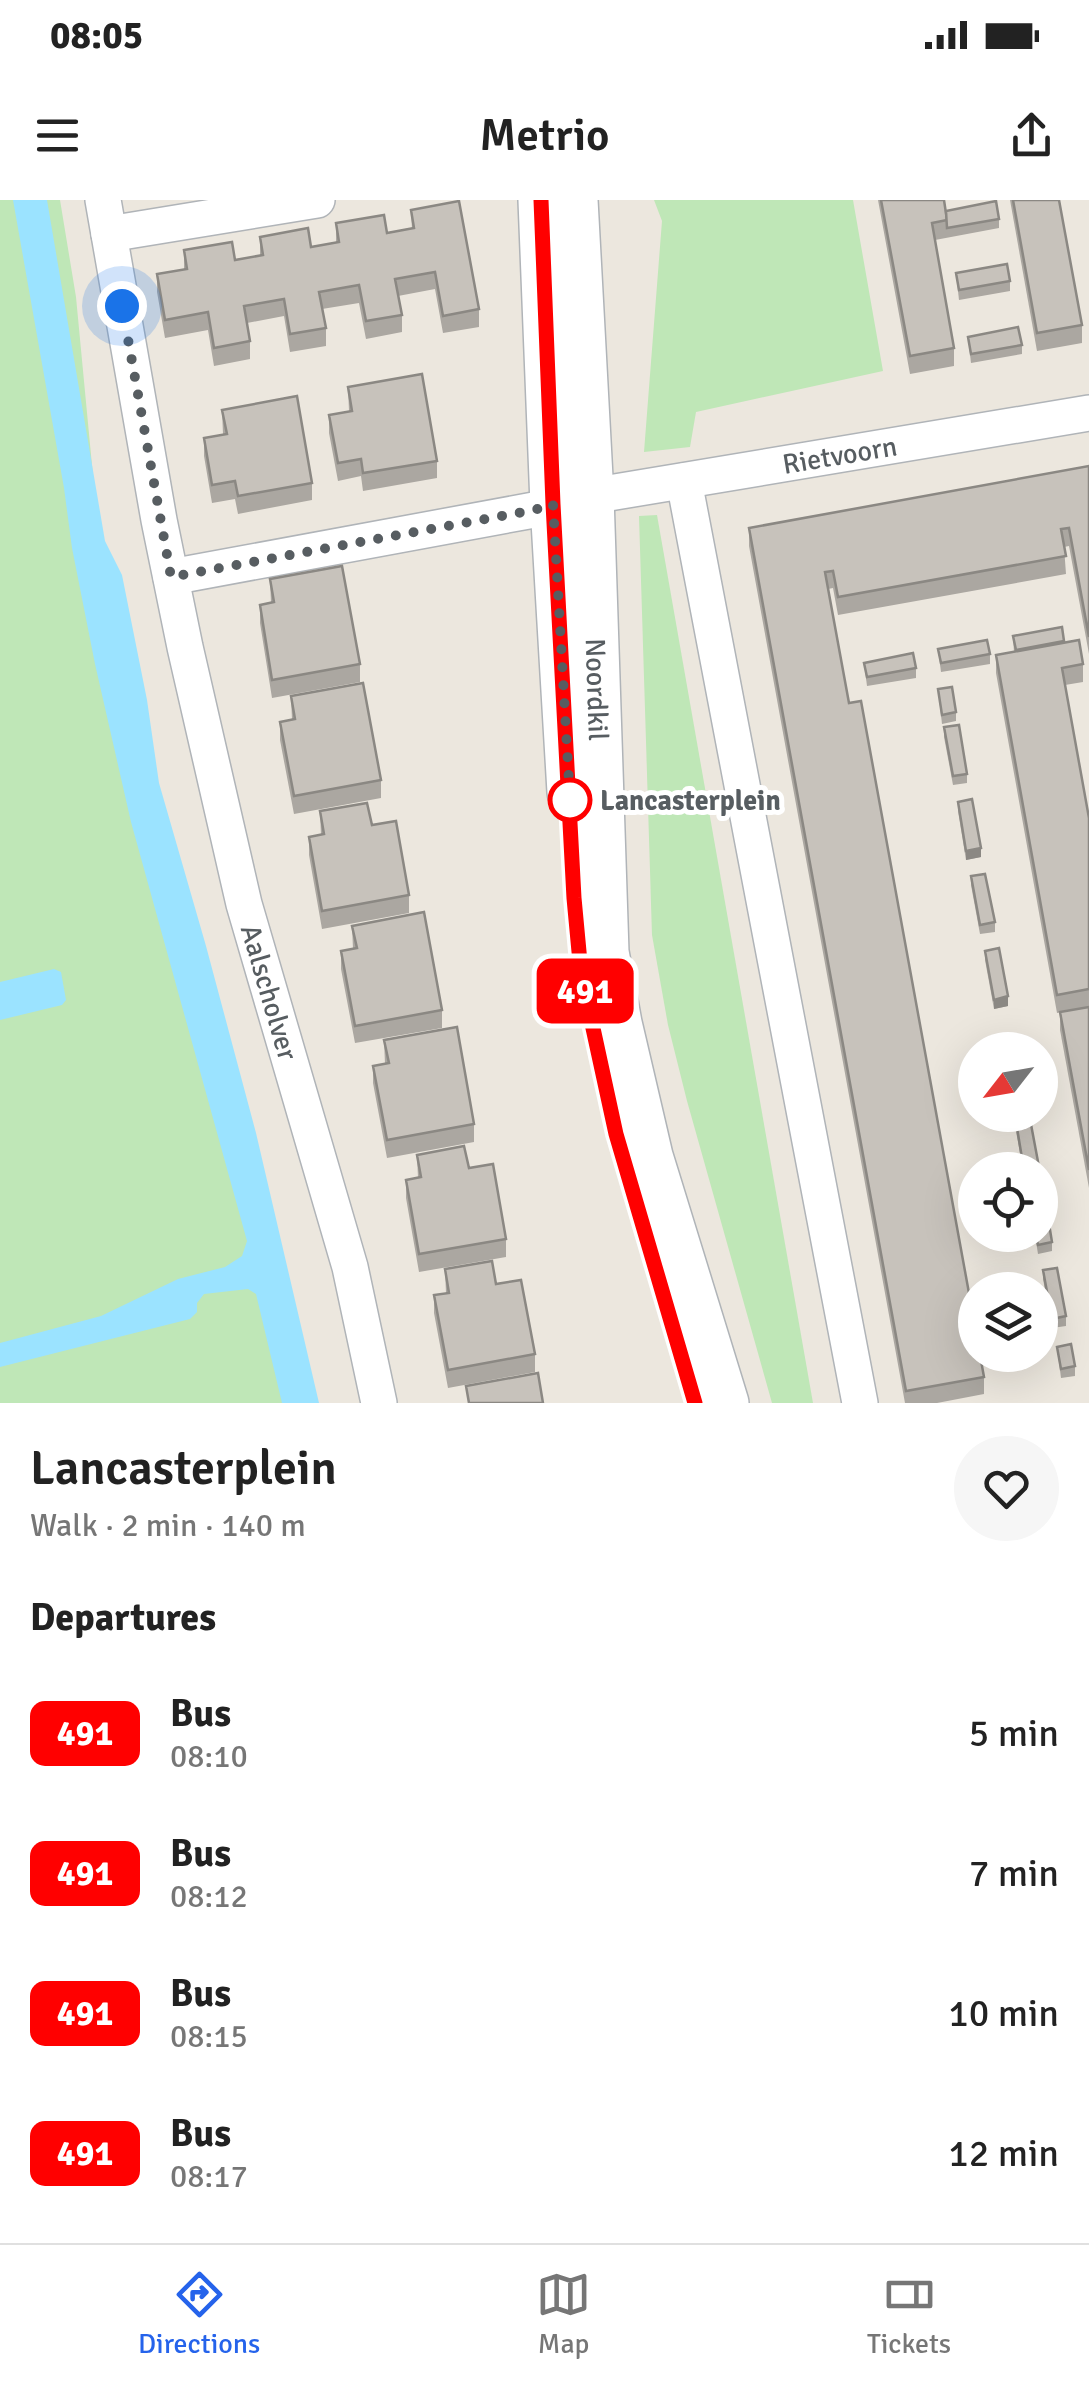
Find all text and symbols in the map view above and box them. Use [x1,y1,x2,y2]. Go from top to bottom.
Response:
text: 08:05 [50,12,143,59]
icon: menu [30,108,85,163]
text: Metrio [479,108,610,163]
icon: share [1004,108,1059,163]
your location [97,281,147,331]
street label: Rietvoorn [780,429,900,482]
street label: Noordkil [578,638,615,741]
marker: Lancasterplein [549,779,591,821]
place label: Lancasterplein [600,784,781,818]
street label: Aalscholver [233,921,305,1065]
line badge: 491 [528,958,642,1024]
text: 491 [557,970,613,1013]
north arrow [958,1032,1058,1132]
map controls [958,1032,1058,1372]
button: locate [958,1152,1058,1252]
button: layers [958,1272,1058,1372]
button: heart [954,1436,1059,1541]
text: Lancasterplein [30,1439,337,1498]
text: Walk · 2 min · 140 m [30,1506,306,1545]
text: Departures [30,1594,216,1641]
text: Bus [170,1690,231,1737]
text: 5 min [969,1710,1059,1757]
text: 491 [57,1712,113,1755]
text: 08:10 [170,1737,248,1776]
text: Bus [170,1830,231,1877]
text: 7 min [969,1850,1059,1897]
text: 491 [57,1852,113,1895]
text: 08:12 [170,1877,248,1916]
text: Bus [170,1970,231,2017]
text: 10 min [948,1990,1059,2037]
text: 491 [57,1992,113,2035]
text: 08:15 [170,2017,248,2056]
text: Bus [170,2110,231,2157]
text: 12 min [948,2130,1059,2177]
text: 491 [57,2132,113,2175]
text: 08:17 [170,2157,248,2196]
tab: Directions [138,2267,260,2361]
tab: Map [536,2267,591,2361]
tab: Tickets [867,2267,951,2361]

